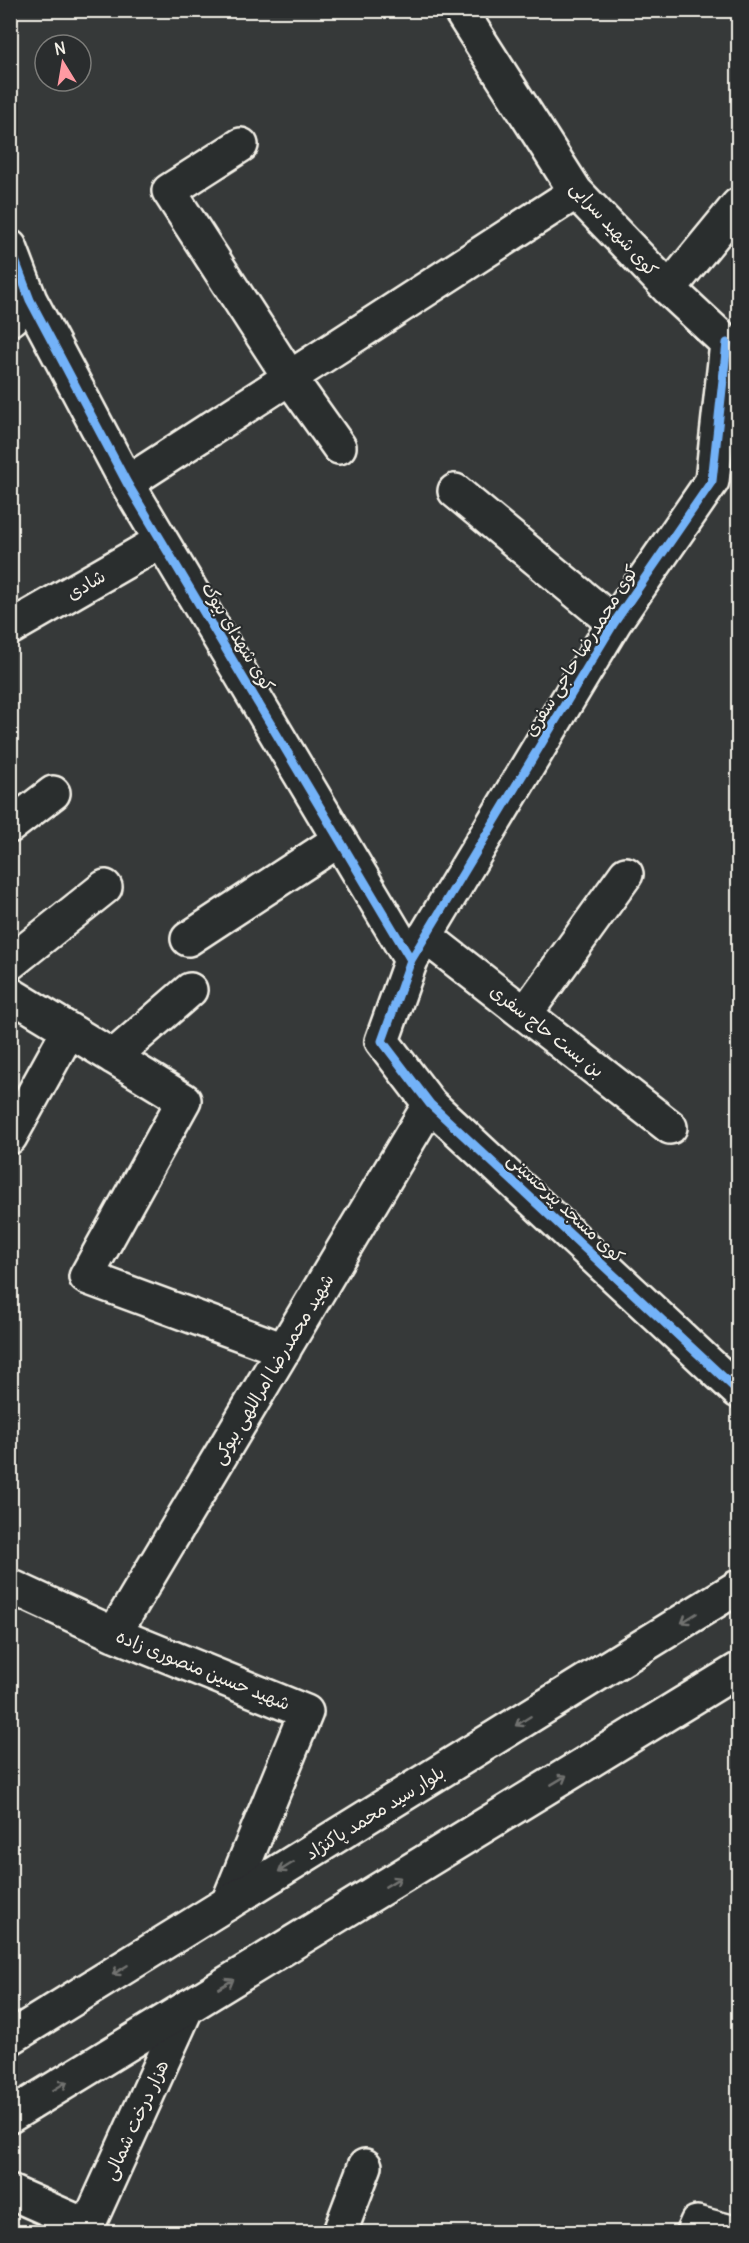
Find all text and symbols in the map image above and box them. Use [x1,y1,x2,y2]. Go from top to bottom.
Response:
north arrow [33,33,93,93]
text: N [53,37,67,59]
street label: کوی شهید سرایی [565,176,663,281]
street label: کوی محمدرضا حاجی سفری [518,561,643,741]
street label: شادی [62,564,109,605]
street label: کوی شهدای بیوک [197,578,280,696]
street label: بن بست حاج سفری [485,979,609,1083]
street label: کوی مسجد پیرحسینی [502,1147,630,1269]
street label: شهید محمدرضا امراللهی بیوکی [206,1269,339,1468]
one-way arrow [681,1612,698,1624]
street label: شهید حسین منصوری زاده [113,1624,294,1715]
one-way arrow [515,1715,532,1727]
street label: بلوار سید محمد پاکنژاد [301,1761,449,1865]
one-way arrow [550,1774,567,1786]
one-way arrow [278,1862,295,1874]
one-way arrow [384,1875,401,1887]
one-way arrow [112,1965,129,1977]
one-way arrow [218,1977,235,1990]
street label: هزار درخت شمالی [98,2056,173,2184]
one-way arrow [51,2079,68,2091]

